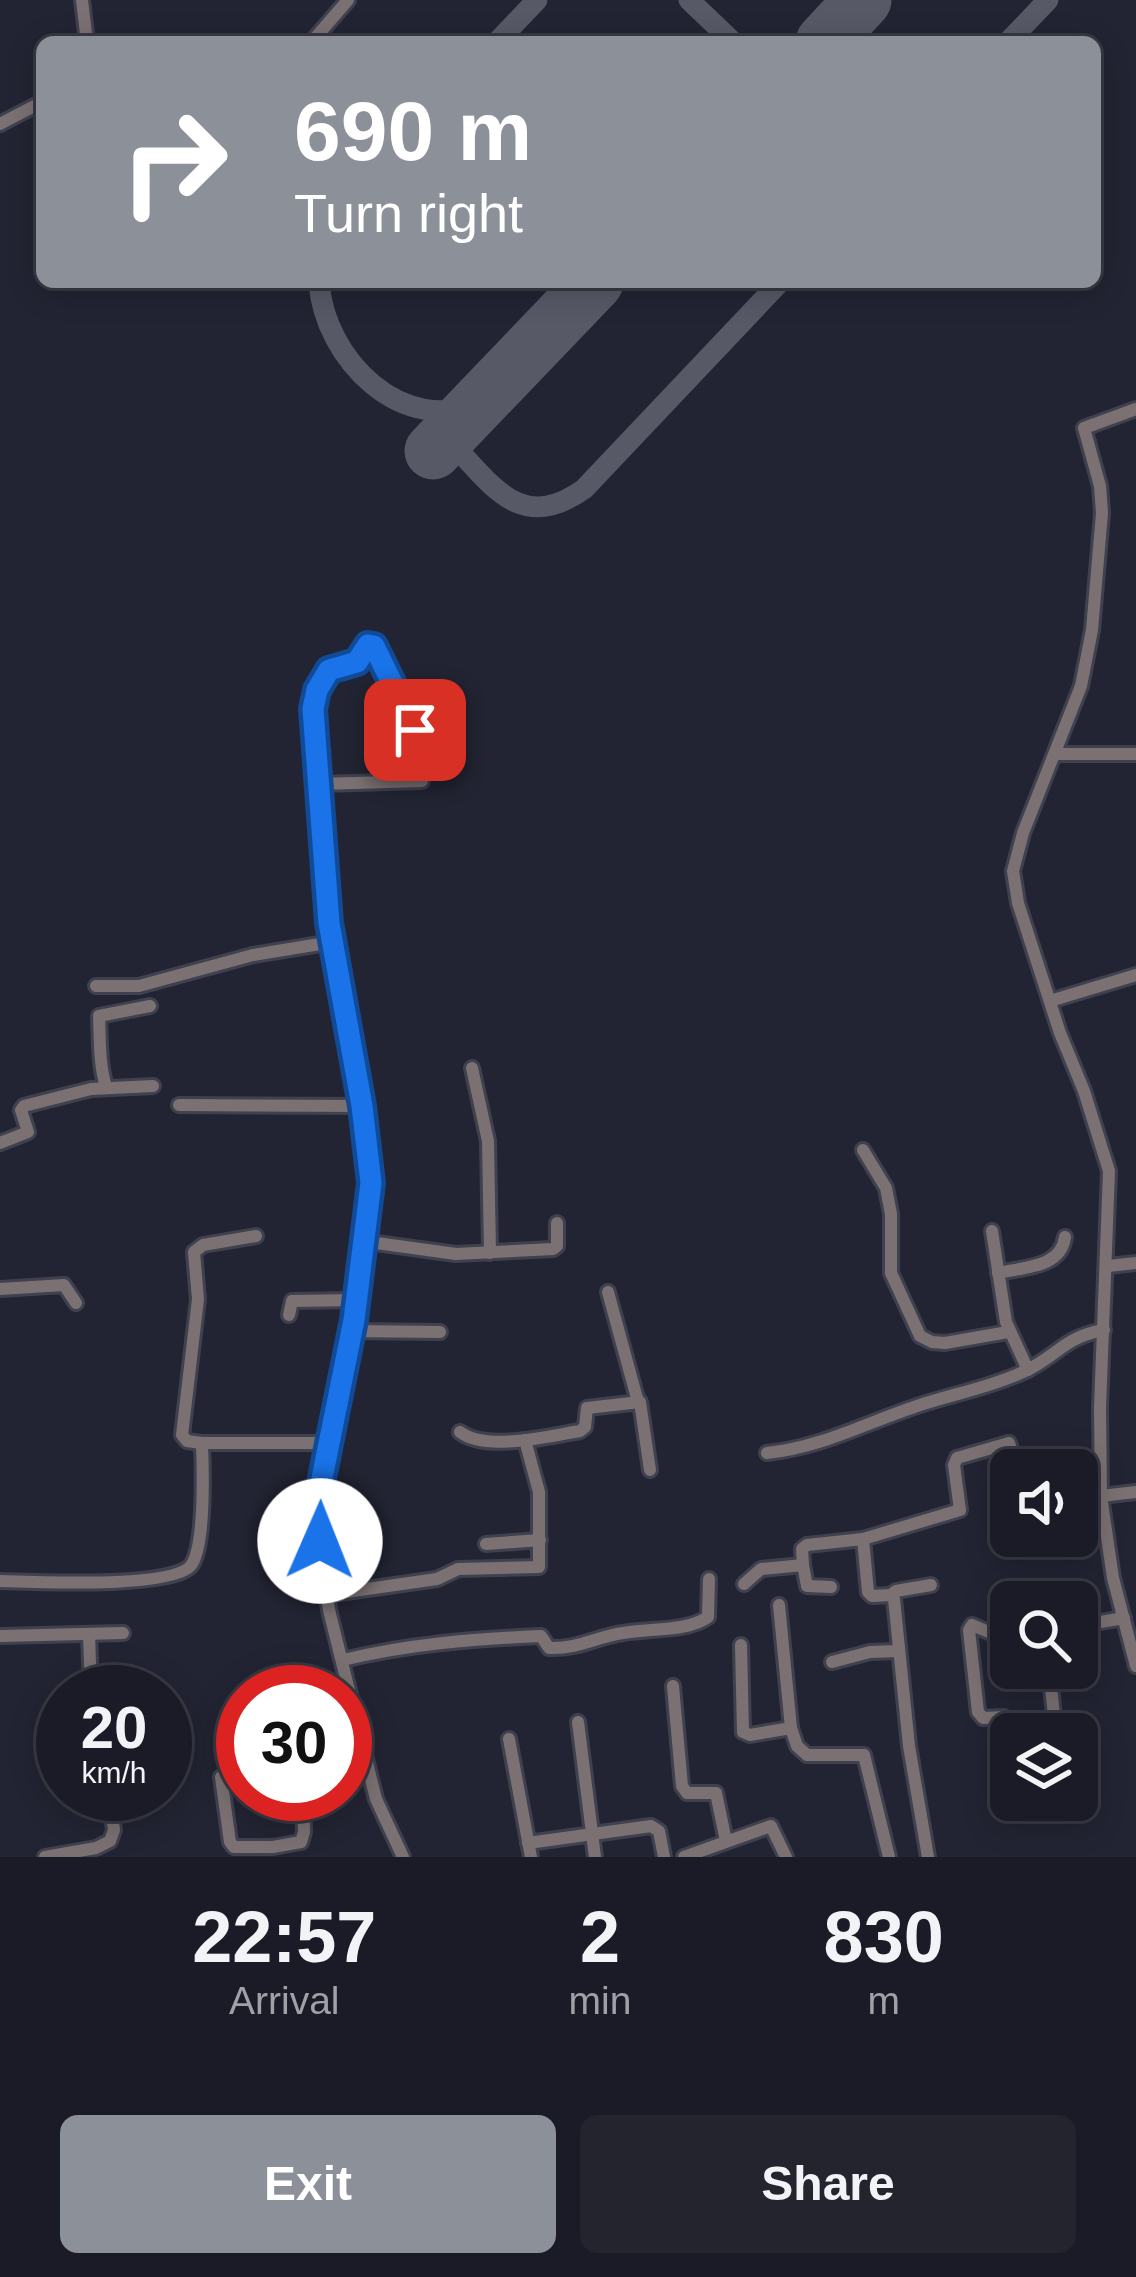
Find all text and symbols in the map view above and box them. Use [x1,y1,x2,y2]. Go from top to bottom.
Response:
icon: right [96,84,252,240]
text: 690 m [294,84,532,178]
text: Turn right [294,183,523,243]
pin [364,679,466,781]
icon: arrive [382,697,448,763]
map controls [990,1449,1098,1821]
button: sound [990,1449,1098,1557]
position arrow [257,1478,383,1604]
button: search [990,1581,1098,1689]
speed limit sign: 30 [216,1665,372,1821]
text: 20 [81,1694,147,1761]
button: layers [990,1713,1098,1821]
text: km/h [81,1756,147,1789]
text: 22:57 [192,1897,376,1977]
text: 2 [580,1897,620,1977]
text: 830 [824,1897,944,1977]
text: Arrival [229,1979,340,2022]
text: min [569,1979,631,2022]
text: m [867,1979,900,2022]
button: Exit [60,2115,556,2253]
button: Share [580,2115,1076,2253]

